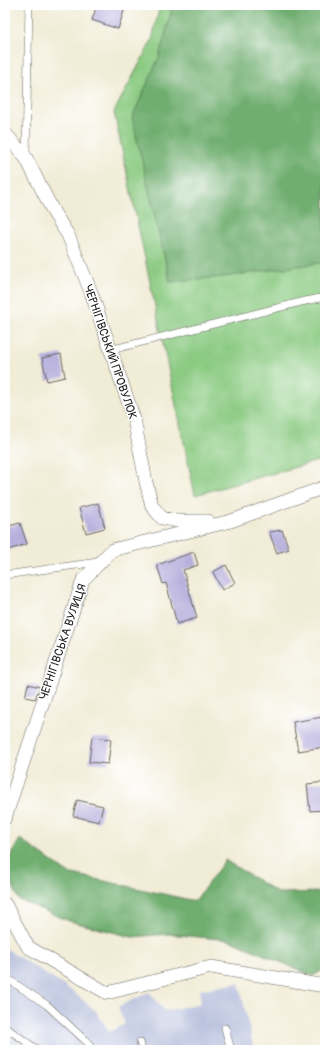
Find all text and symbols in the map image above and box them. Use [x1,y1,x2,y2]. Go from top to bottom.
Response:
street label: ЧЕРНІГІВСЬКИЙ ПРОВУЛОК [80,283,140,421]
street label: ЧЕРНІГІВСЬКА ВУЛИЦЯ [36,582,90,702]

